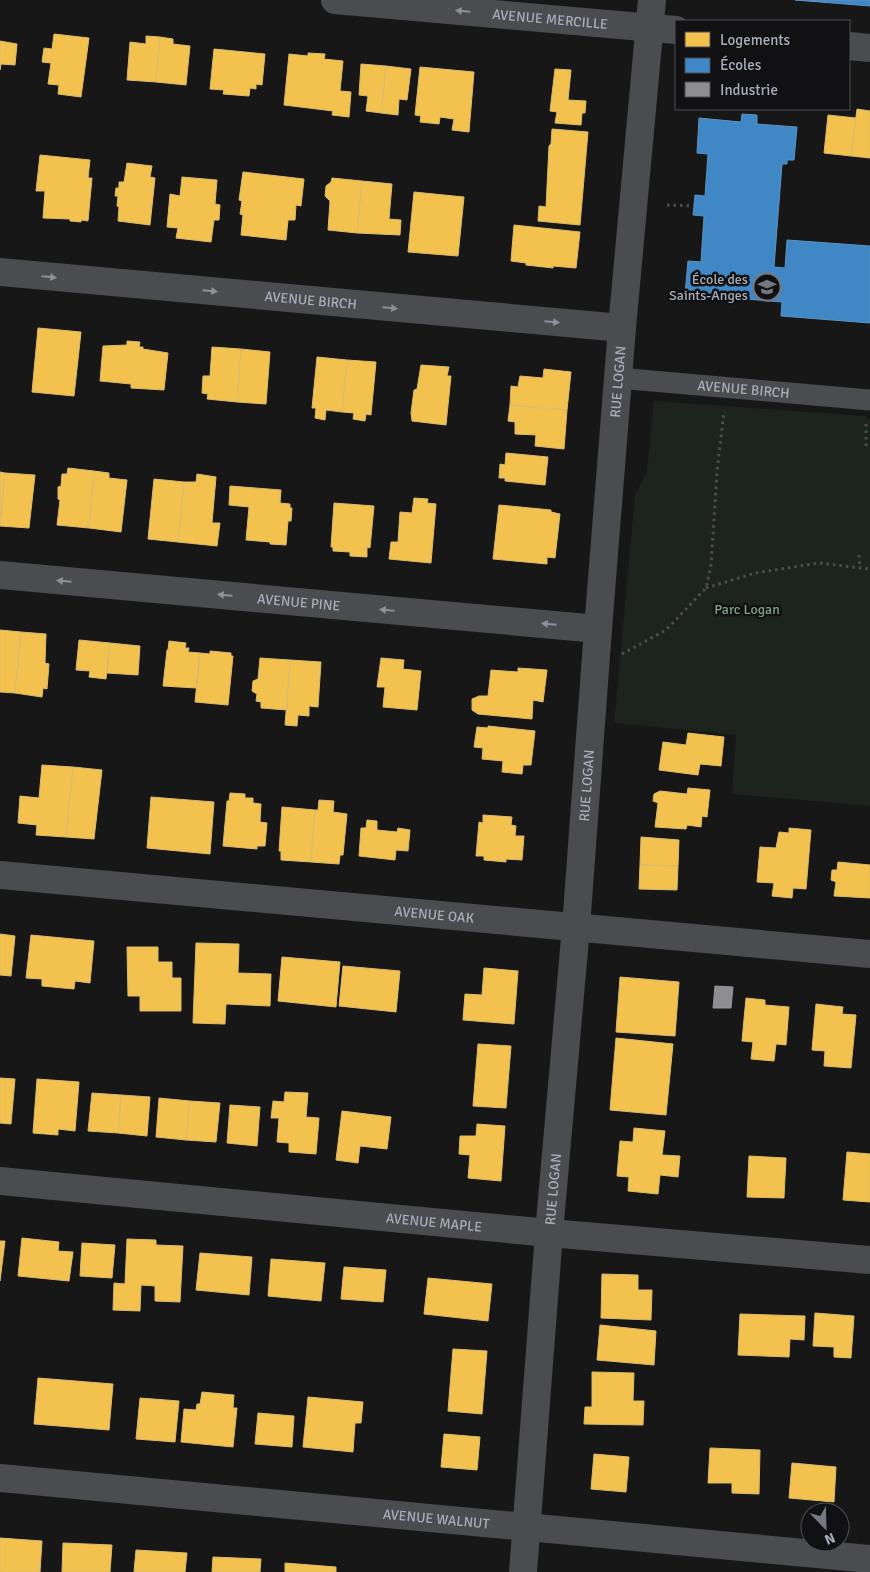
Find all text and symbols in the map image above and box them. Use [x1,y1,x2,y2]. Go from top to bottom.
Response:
street label: AVENUE MERCILLE [492,6,609,33]
one-way arrow [454,7,470,15]
legend [675,20,850,110]
text: Logements [720,31,791,49]
text: Écoles [720,55,762,74]
text: Industrie [720,81,778,99]
place label: École des Saints-Anges [669,271,748,304]
school or university icon: École des Saints-Anges [752,272,782,302]
one-way arrow [41,273,57,281]
one-way arrow [203,288,219,296]
street label: AVENUE BIRCH [264,288,358,313]
one-way arrow [382,304,398,312]
one-way arrow [544,318,560,326]
street label: RUE LOGAN [607,345,630,418]
street label: AVENUE BIRCH [697,377,790,402]
one-way arrow [55,576,71,584]
street label: AVENUE PINE [257,590,341,615]
one-way arrow [217,591,233,599]
park label: Parc Logan [714,601,780,618]
one-way arrow [379,605,395,613]
one-way arrow [541,620,557,628]
street label: RUE LOGAN [576,749,598,822]
street label: AVENUE OAK [394,903,475,927]
street label: RUE LOGAN [542,1153,565,1226]
street label: AVENUE MAPLE [385,1210,483,1236]
north arrow [800,1502,850,1552]
street label: AVENUE WALNUT [382,1506,490,1533]
text: N [822,1529,838,1548]

